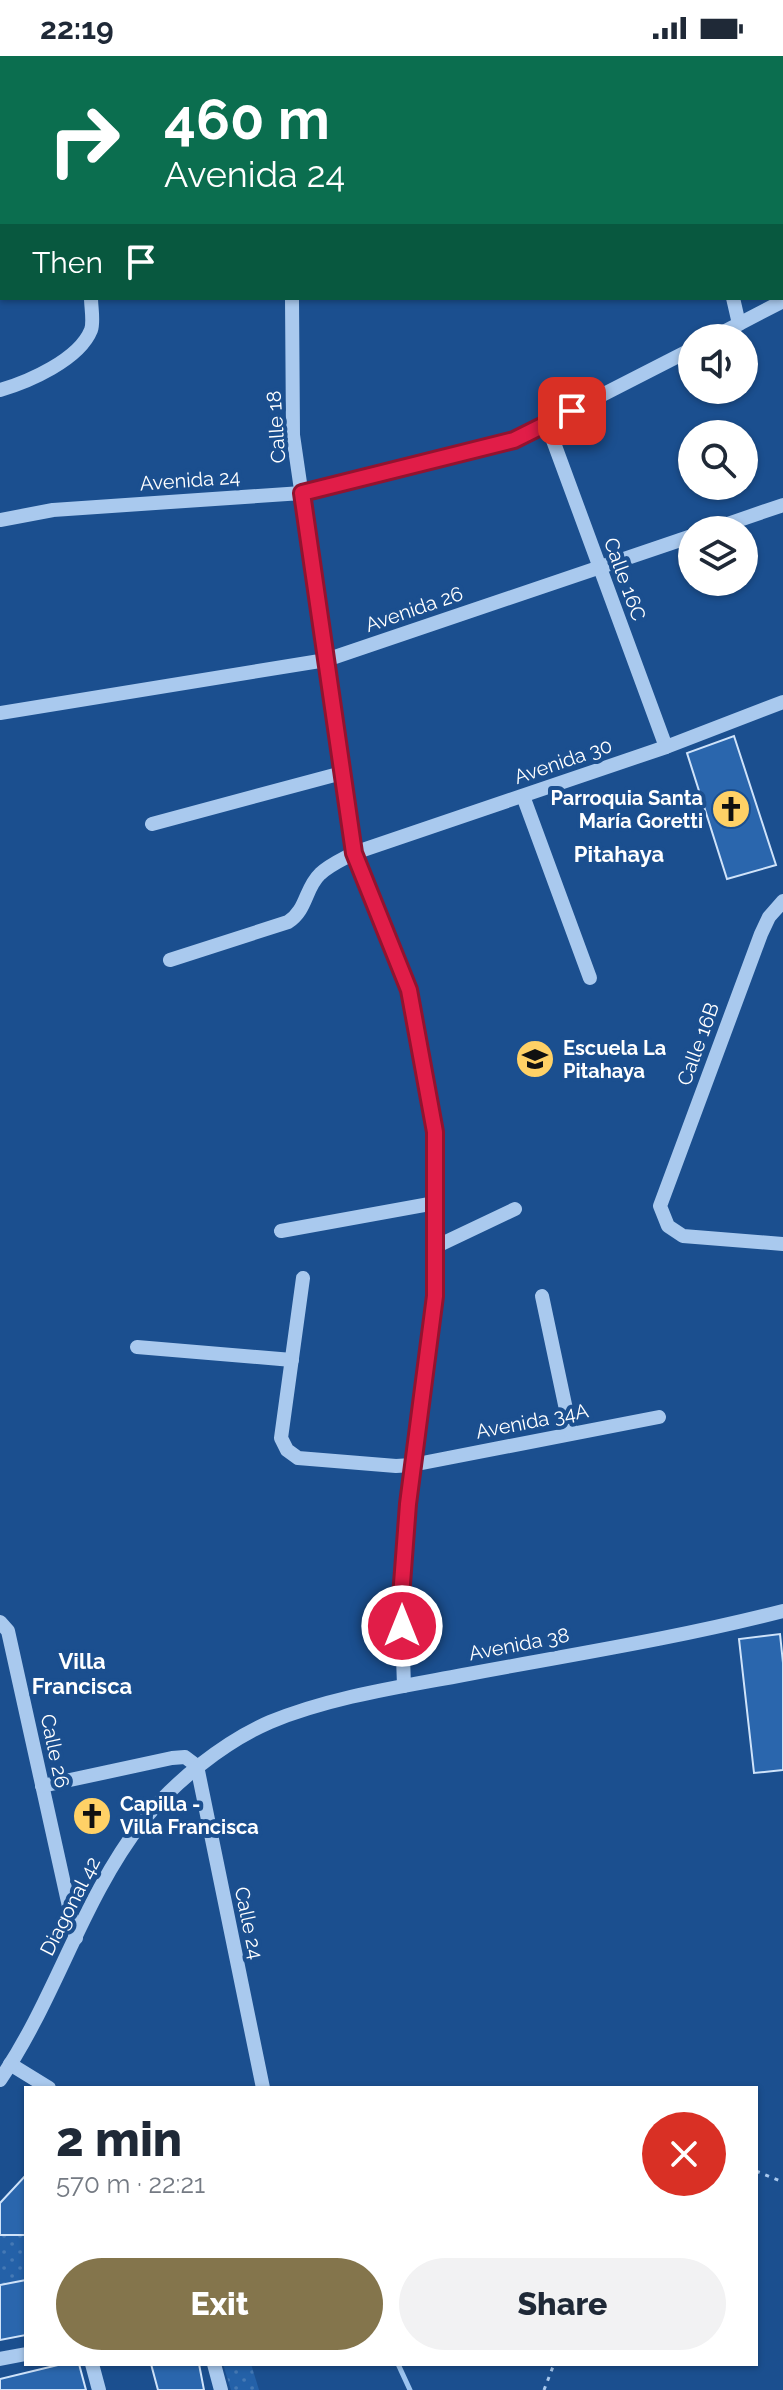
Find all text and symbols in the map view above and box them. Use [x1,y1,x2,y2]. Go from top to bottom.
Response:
text: 22:19 [40,11,114,46]
text: 460 m [164,86,330,152]
icon: right [32,88,136,192]
text: Avenida 24 [164,153,345,195]
icon: arrive [119,240,163,284]
text: Then [32,245,103,280]
map controls [678,324,758,596]
button: sound [678,324,758,404]
pin [538,377,606,445]
icon: arrive [550,389,594,433]
street label: Calle 18 [261,390,291,464]
button: search [678,420,758,500]
street label: Avenida 24 [139,465,241,495]
button: layers [678,516,758,596]
street label: Calle 16C [599,534,651,624]
street label: Avenida 26 [362,581,466,637]
street label: Avenida 30 [511,733,615,789]
place label: Parroquia Santa María Goretti [550,786,703,833]
church icon: Parroquia Santa María Goretti [710,788,752,830]
district label: Pitahaya [574,841,664,867]
street label: Calle 16B [672,999,724,1089]
place label: Escuela La Pitahaya [563,1036,666,1083]
school or university icon: Escuela La Pitahaya [514,1038,556,1080]
street label: Avenida 34A [474,1398,591,1444]
position arrow [360,1584,444,1668]
street label: Avenida 38 [467,1622,571,1666]
district label: Villa Francisca [32,1648,132,1699]
street label: Calle 26 [35,1712,75,1790]
place label: Capilla - Villa Francisca [120,1792,259,1839]
church icon: Capilla - Villa Francisca [71,1795,113,1837]
street label: Diagonal 42 [35,1853,105,1959]
street label: Calle 24 [230,1884,268,1962]
text: 2 min [56,2111,182,2167]
button: close [642,2112,726,2196]
text: 570 m · 22:21 [56,2169,205,2199]
button: Exit [56,2258,383,2350]
button: Share [399,2258,726,2350]

